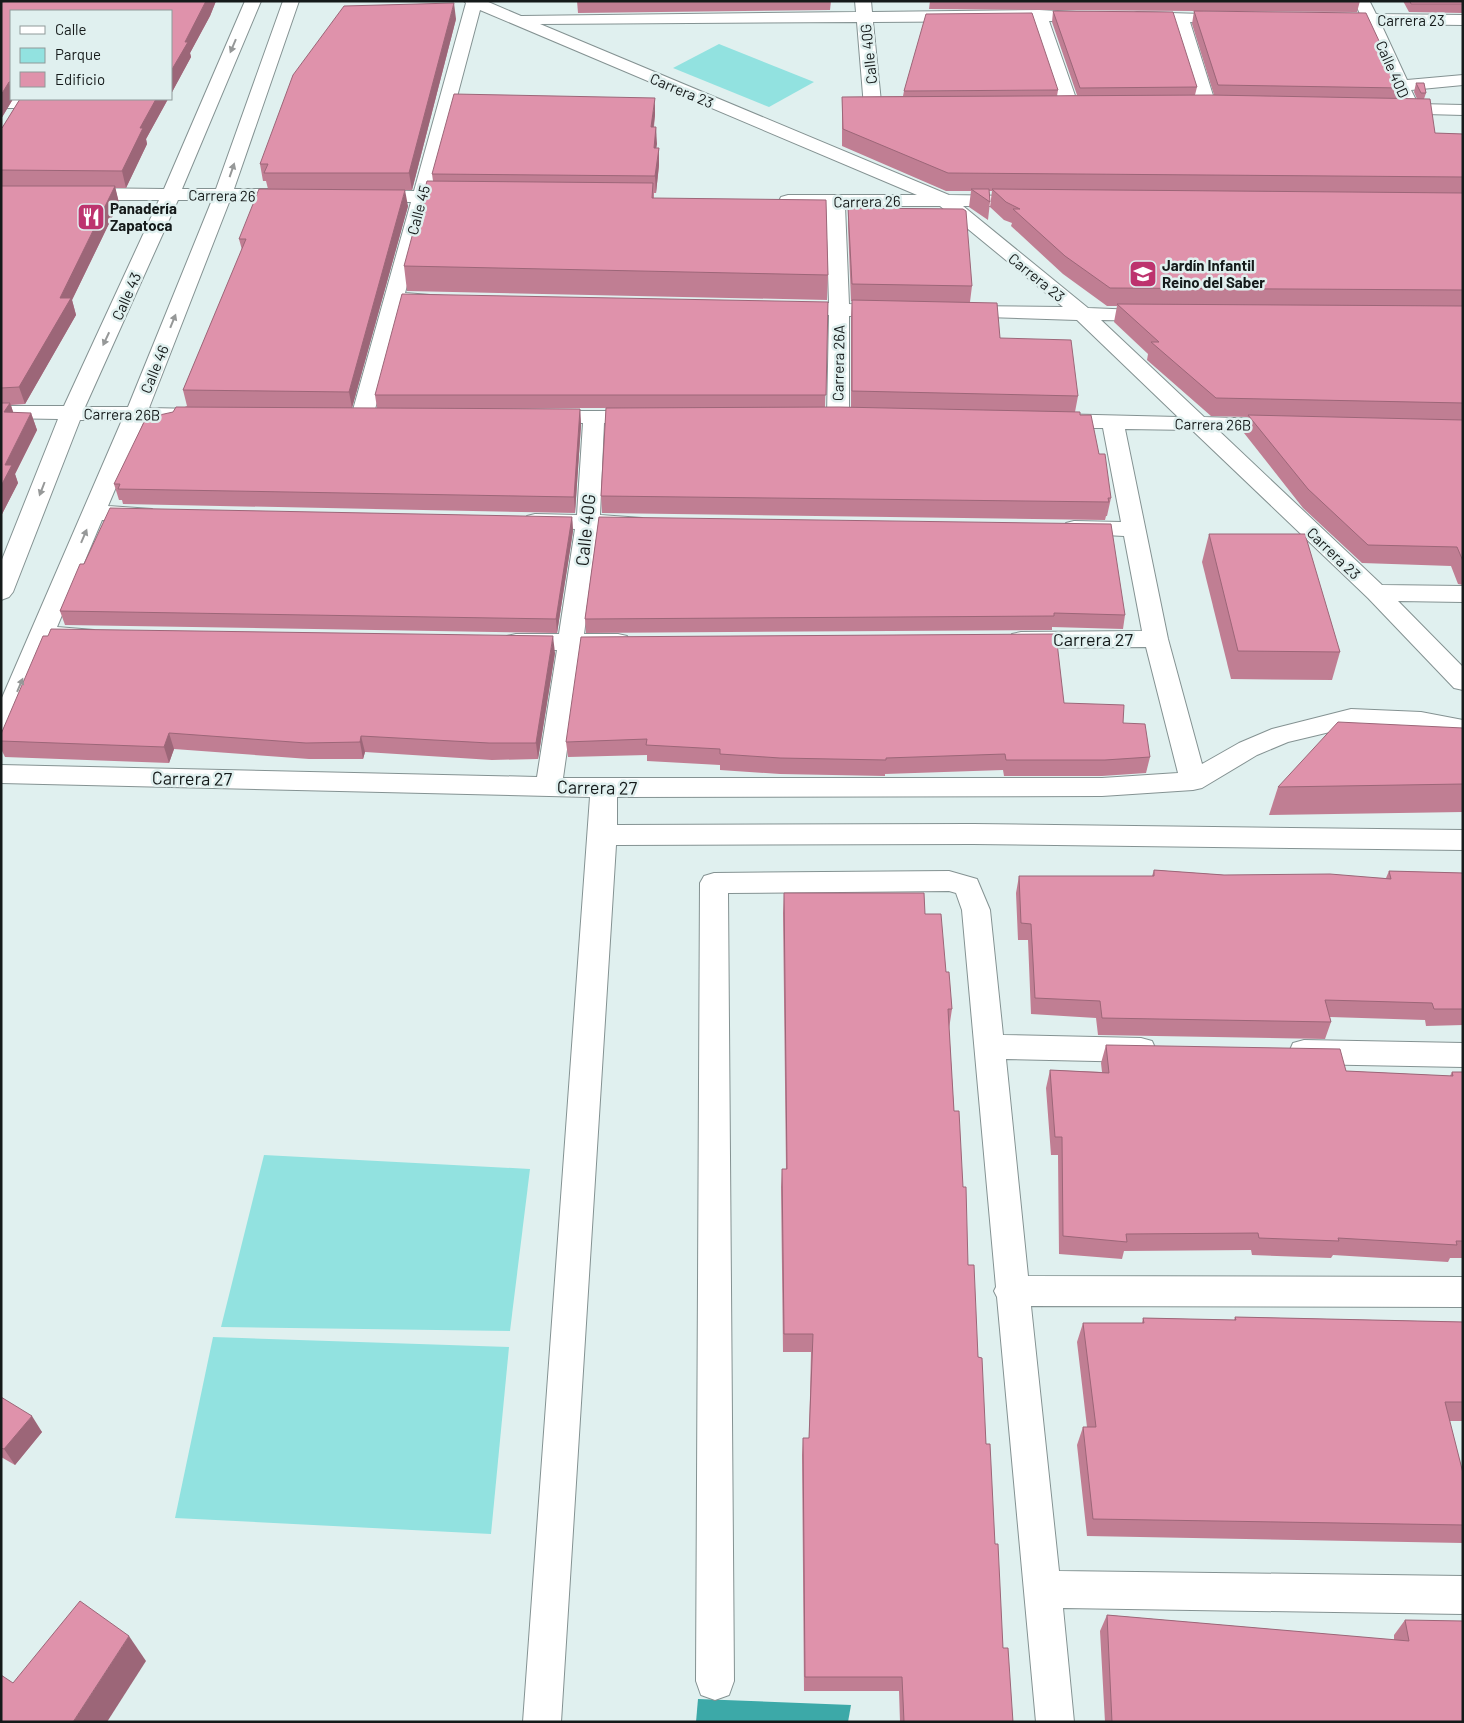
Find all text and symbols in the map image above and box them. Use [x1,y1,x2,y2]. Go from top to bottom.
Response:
legend [10,10,172,100]
street label: Carrera 23 [1377,11,1445,29]
text: Calle [55,20,87,38]
street label: Calle 40G [856,23,880,85]
street label: Calle 40D [1372,38,1414,100]
one-way arrow [229,39,237,53]
text: Parque [55,45,101,63]
street label: Carrera 23 [648,69,716,111]
text: Edificio [55,70,105,88]
one-way arrow [228,162,236,177]
street label: Calle 45 [403,183,433,237]
street label: Carrera 26 [188,185,256,205]
street label: Carrera 26 [833,191,901,211]
place label: Panadería Zapatoca [110,199,177,234]
restaurant icon: Panadería Zapatoca [76,202,106,232]
street label: Carrera 23 [1005,249,1069,305]
place label: Jardín Infantil Reino del Saber [1162,256,1265,291]
school or university icon: Jardín Infantil Reino del Saber [1128,259,1158,289]
street label: Calle 43 [107,269,145,323]
one-way arrow [169,313,177,328]
street label: Carrera 26A [828,325,848,401]
one-way arrow [101,332,109,346]
street label: Calle 46 [136,342,172,396]
street label: Carrera 26B [83,404,161,424]
street label: Carrera 26B [1174,414,1252,434]
one-way arrow [38,482,46,497]
street label: Calle 40G [570,493,600,567]
street label: Carrera 23 [1304,523,1364,583]
one-way arrow [80,528,88,543]
street label: Carrera 27 [1053,628,1134,650]
one-way arrow [17,678,25,692]
street label: Carrera 27 [152,766,233,790]
street label: Carrera 27 [557,775,638,799]

